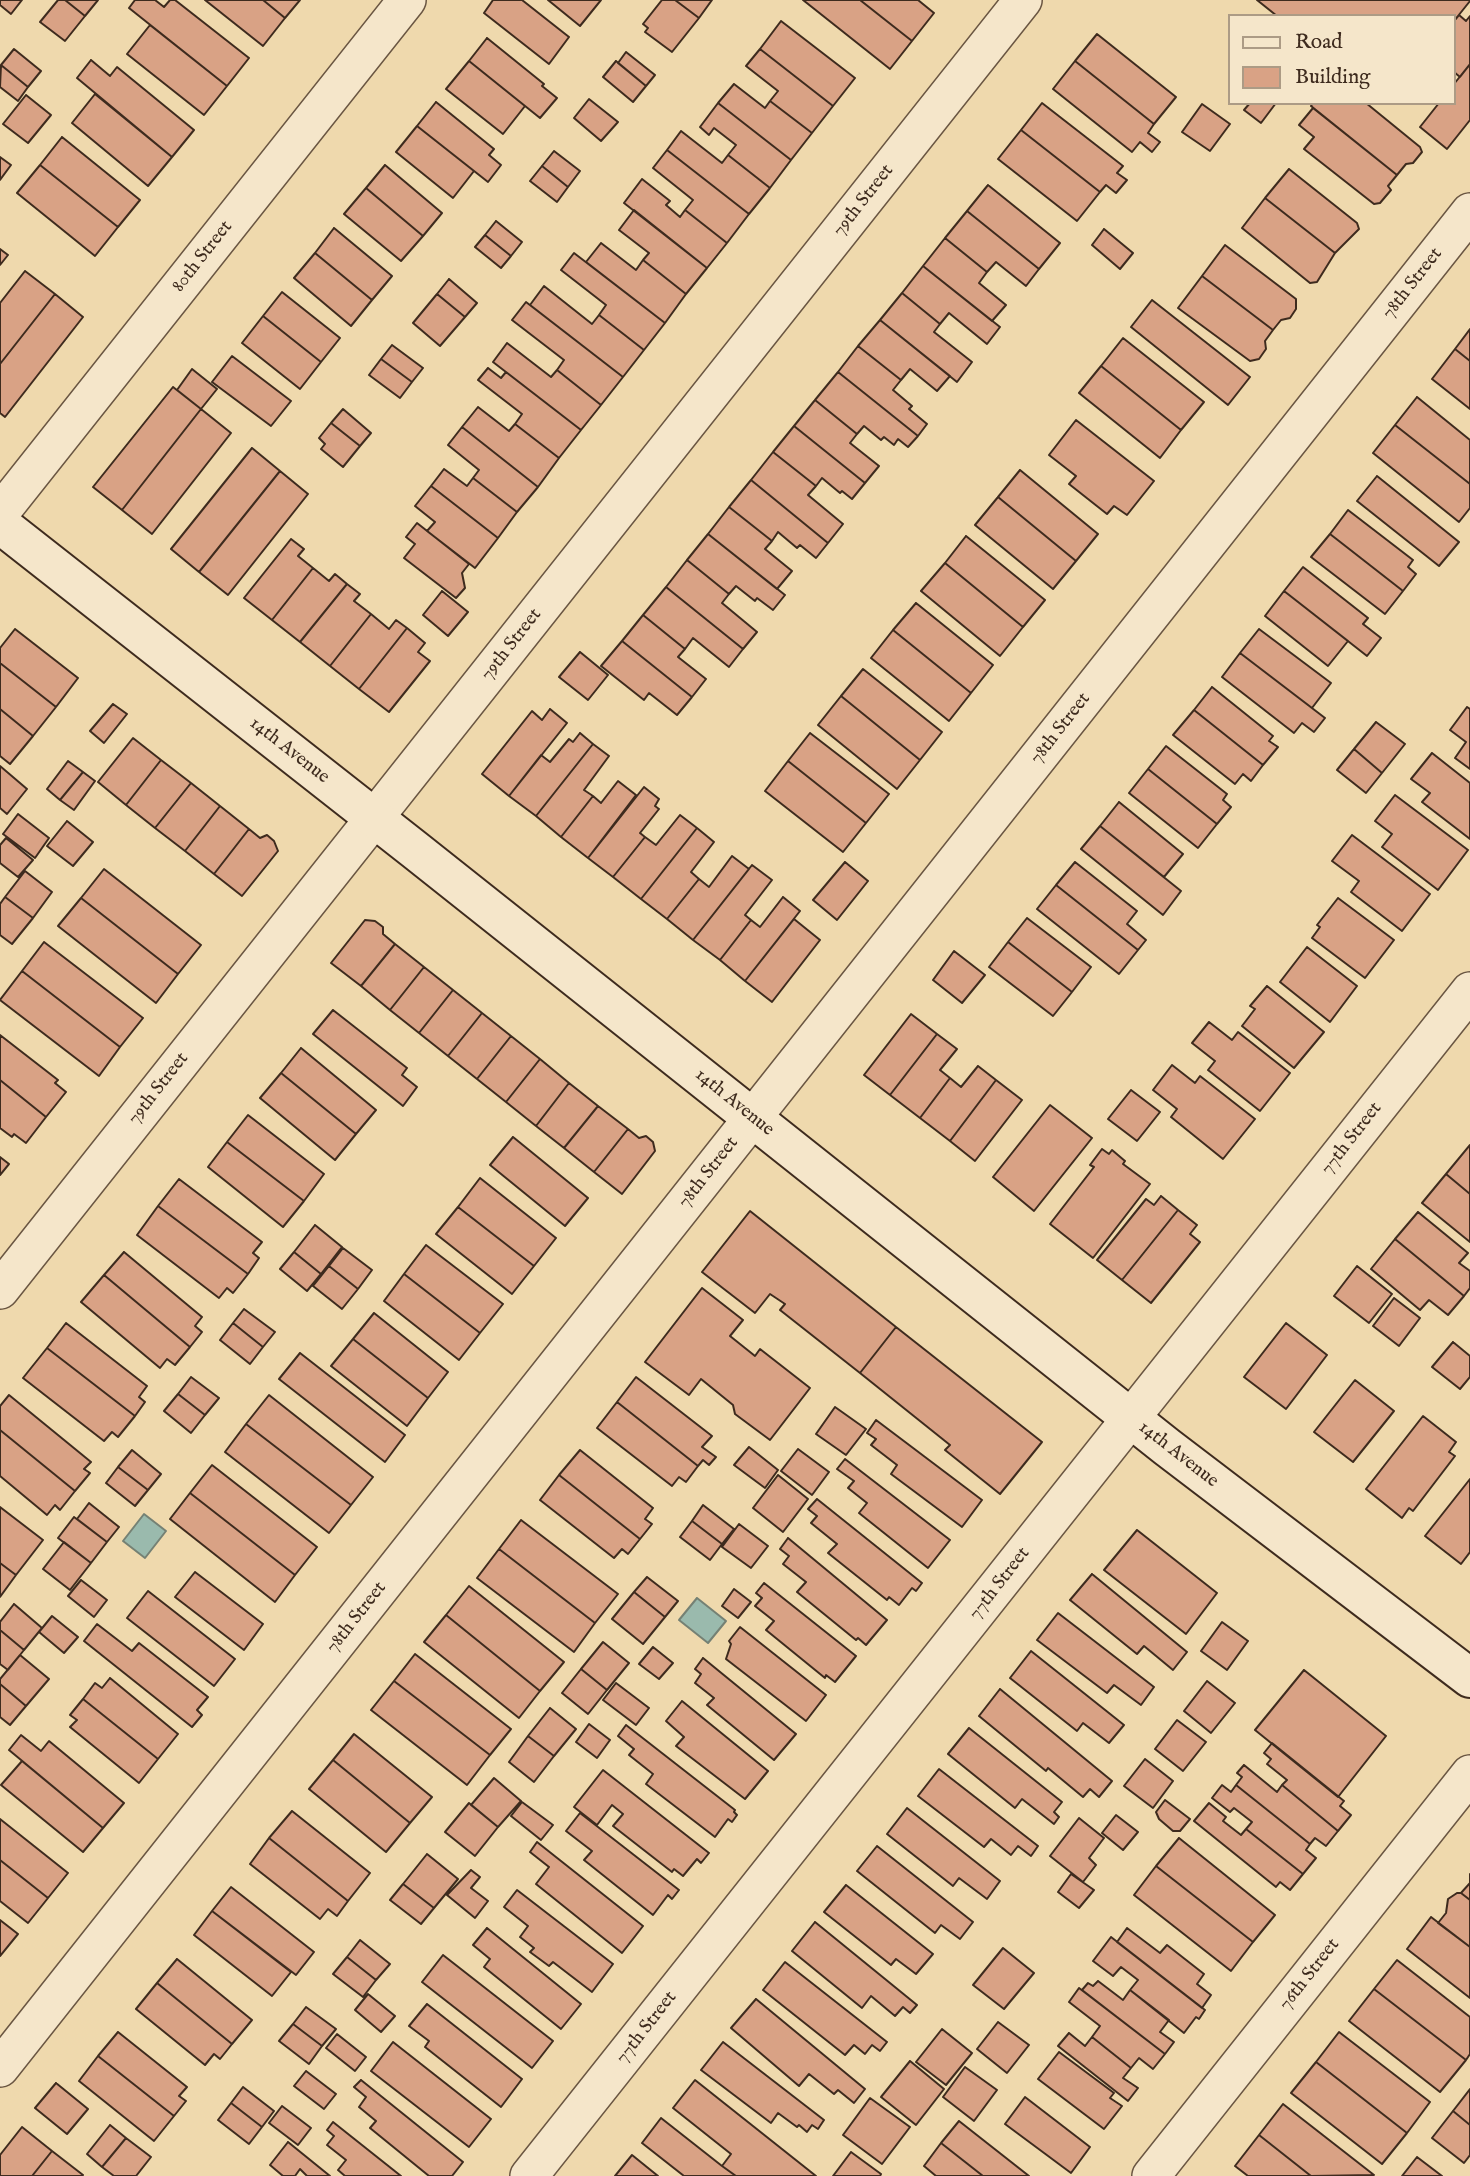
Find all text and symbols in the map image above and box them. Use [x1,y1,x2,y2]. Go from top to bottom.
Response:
legend [1228,14,1456,105]
text: Road [1295,29,1342,56]
text: Building [1295,64,1370,91]
street label: 79th Street [829,160,899,242]
street label: 80th Street [168,217,238,297]
street label: 78th Street [1378,244,1448,324]
street label: 79th Street [477,604,547,686]
street label: 78th Street [1026,689,1096,769]
street label: 14th Avenue [244,713,334,789]
street label: 79th Street [124,1048,194,1130]
street label: 14th Avenue [690,1064,778,1142]
street label: 77th Street [1317,1098,1387,1180]
street label: 78th Street [674,1133,744,1213]
street label: 14th Avenue [1133,1417,1223,1493]
street label: 77th Street [965,1543,1035,1625]
street label: 78th Street [322,1578,392,1658]
street label: 76th Street [1275,1935,1345,2015]
street label: 77th Street [612,1987,682,2069]

